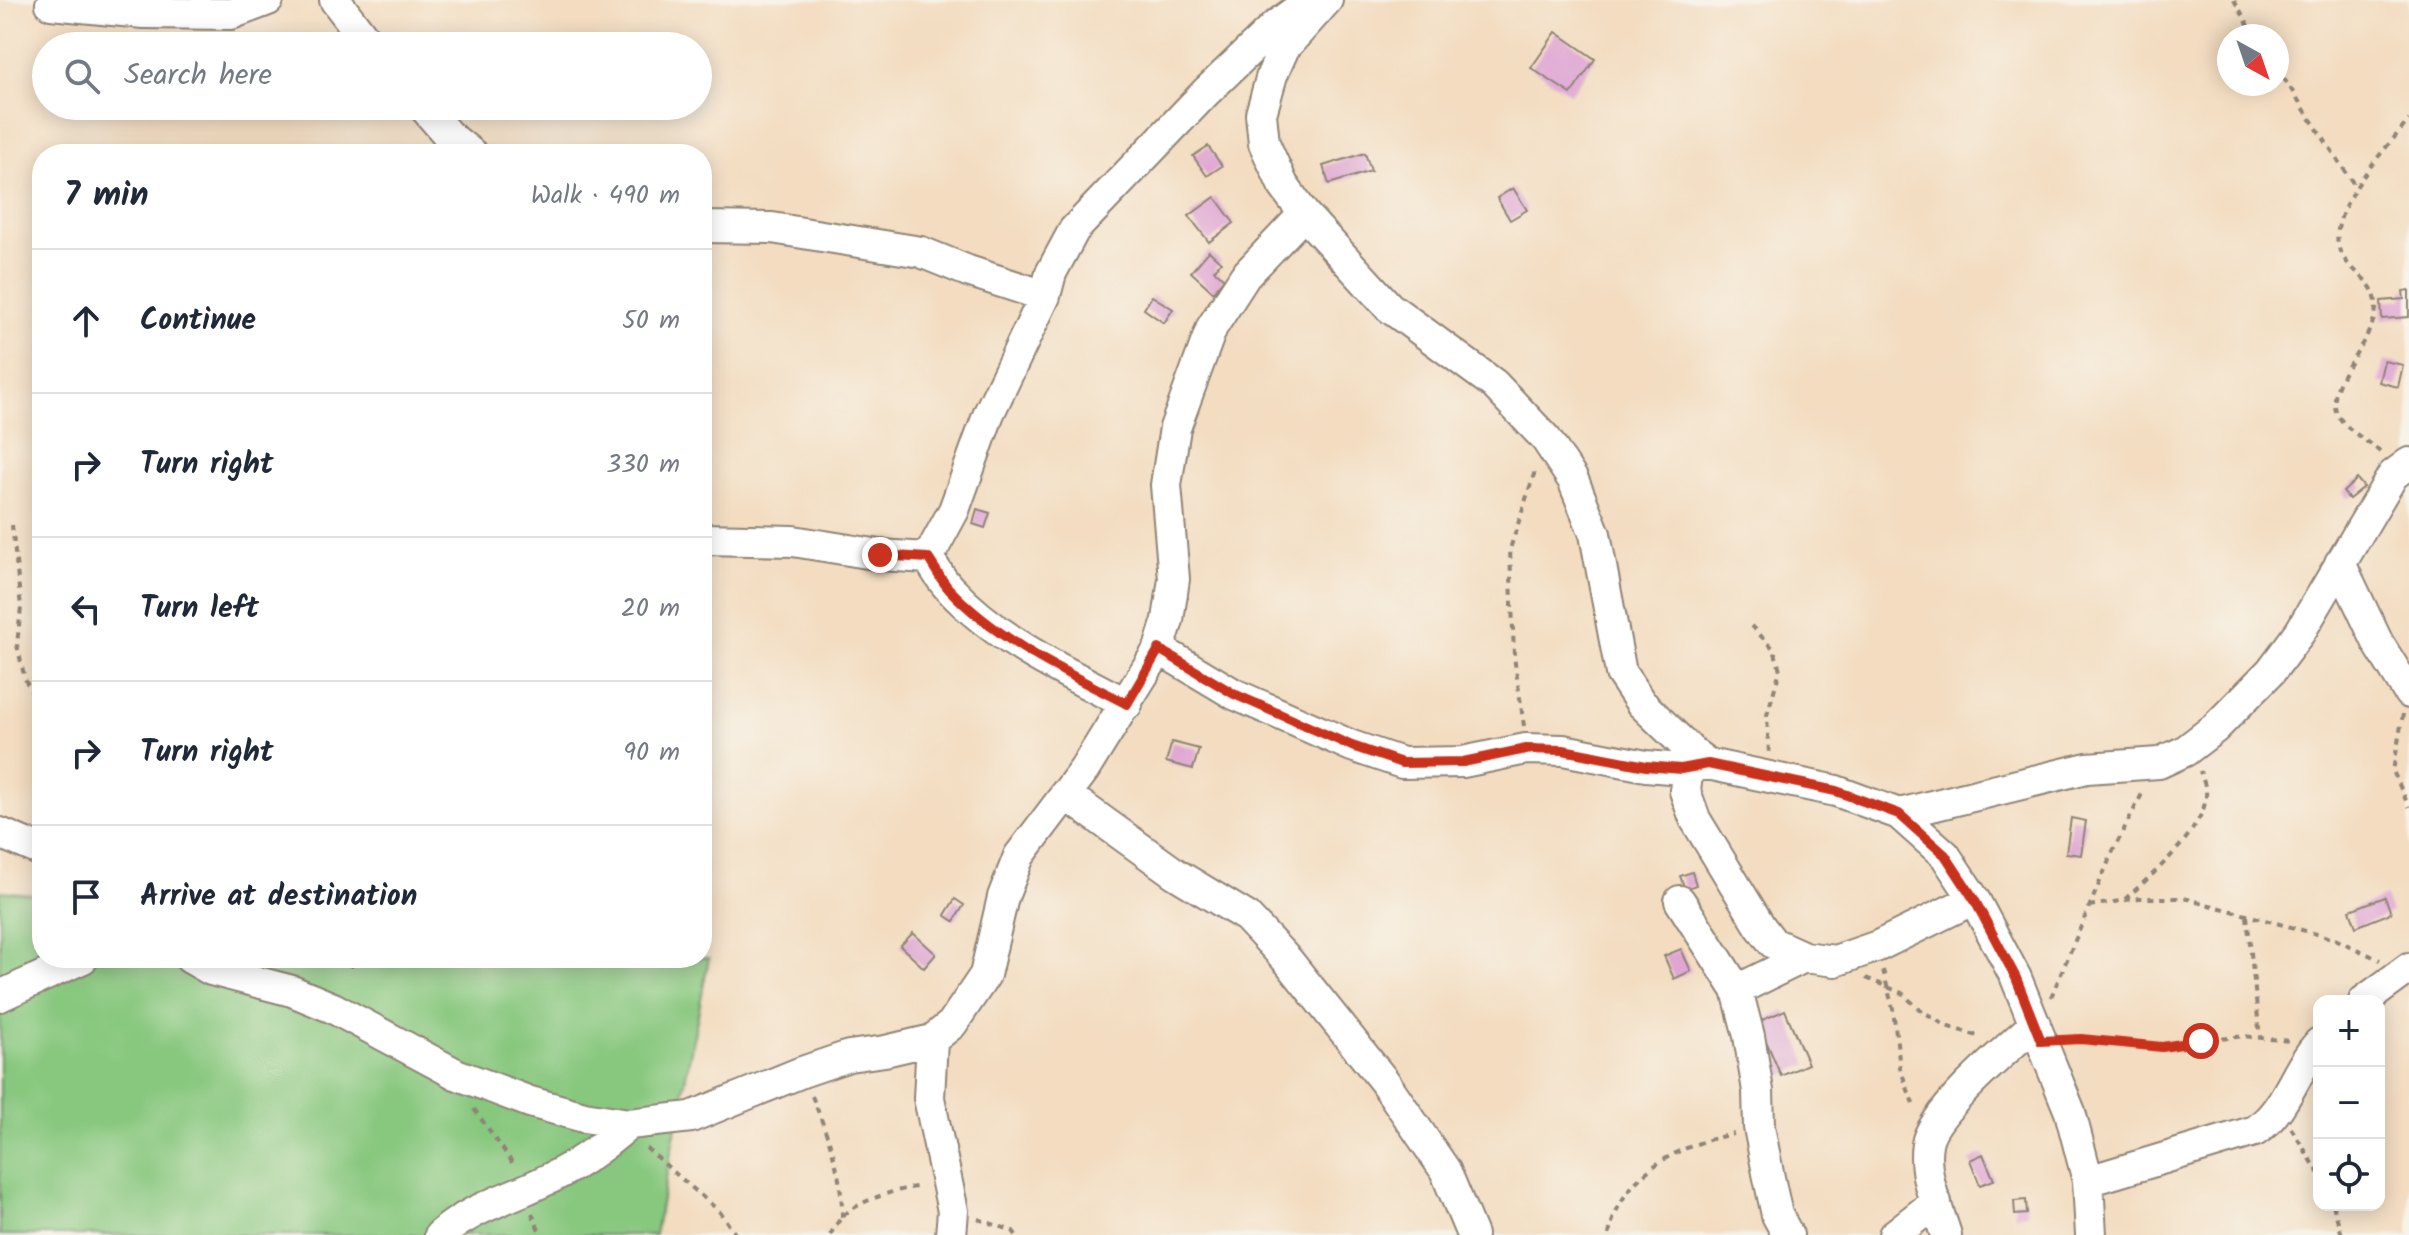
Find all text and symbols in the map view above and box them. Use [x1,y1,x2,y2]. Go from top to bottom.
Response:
north arrow [2217,24,2289,96]
search box [32,32,712,120]
text: Search here [124,52,272,100]
icon: search [60,54,104,98]
text: 7 min [64,169,149,223]
text: Walk · 490 m [531,175,680,217]
text: Continue [140,297,256,345]
icon: ahead [64,299,108,343]
text: 50 m [622,300,680,342]
text: Turn right [140,441,273,489]
icon: right [64,443,108,487]
text: 330 m [606,444,680,486]
route end [862,537,898,573]
text: Turn left [140,585,259,633]
icon: left [64,587,108,631]
text: 20 m [621,588,680,630]
text: Turn right [140,729,273,777]
icon: right [64,731,108,775]
text: 90 m [623,732,680,774]
text: Arrive at destination [140,873,417,921]
icon: arrive [64,875,108,919]
map controls [2313,995,2385,1211]
button: + [2313,995,2385,1067]
route start [2183,1023,2219,1059]
button: − [2313,1067,2385,1139]
button: locate [2313,1139,2385,1211]

